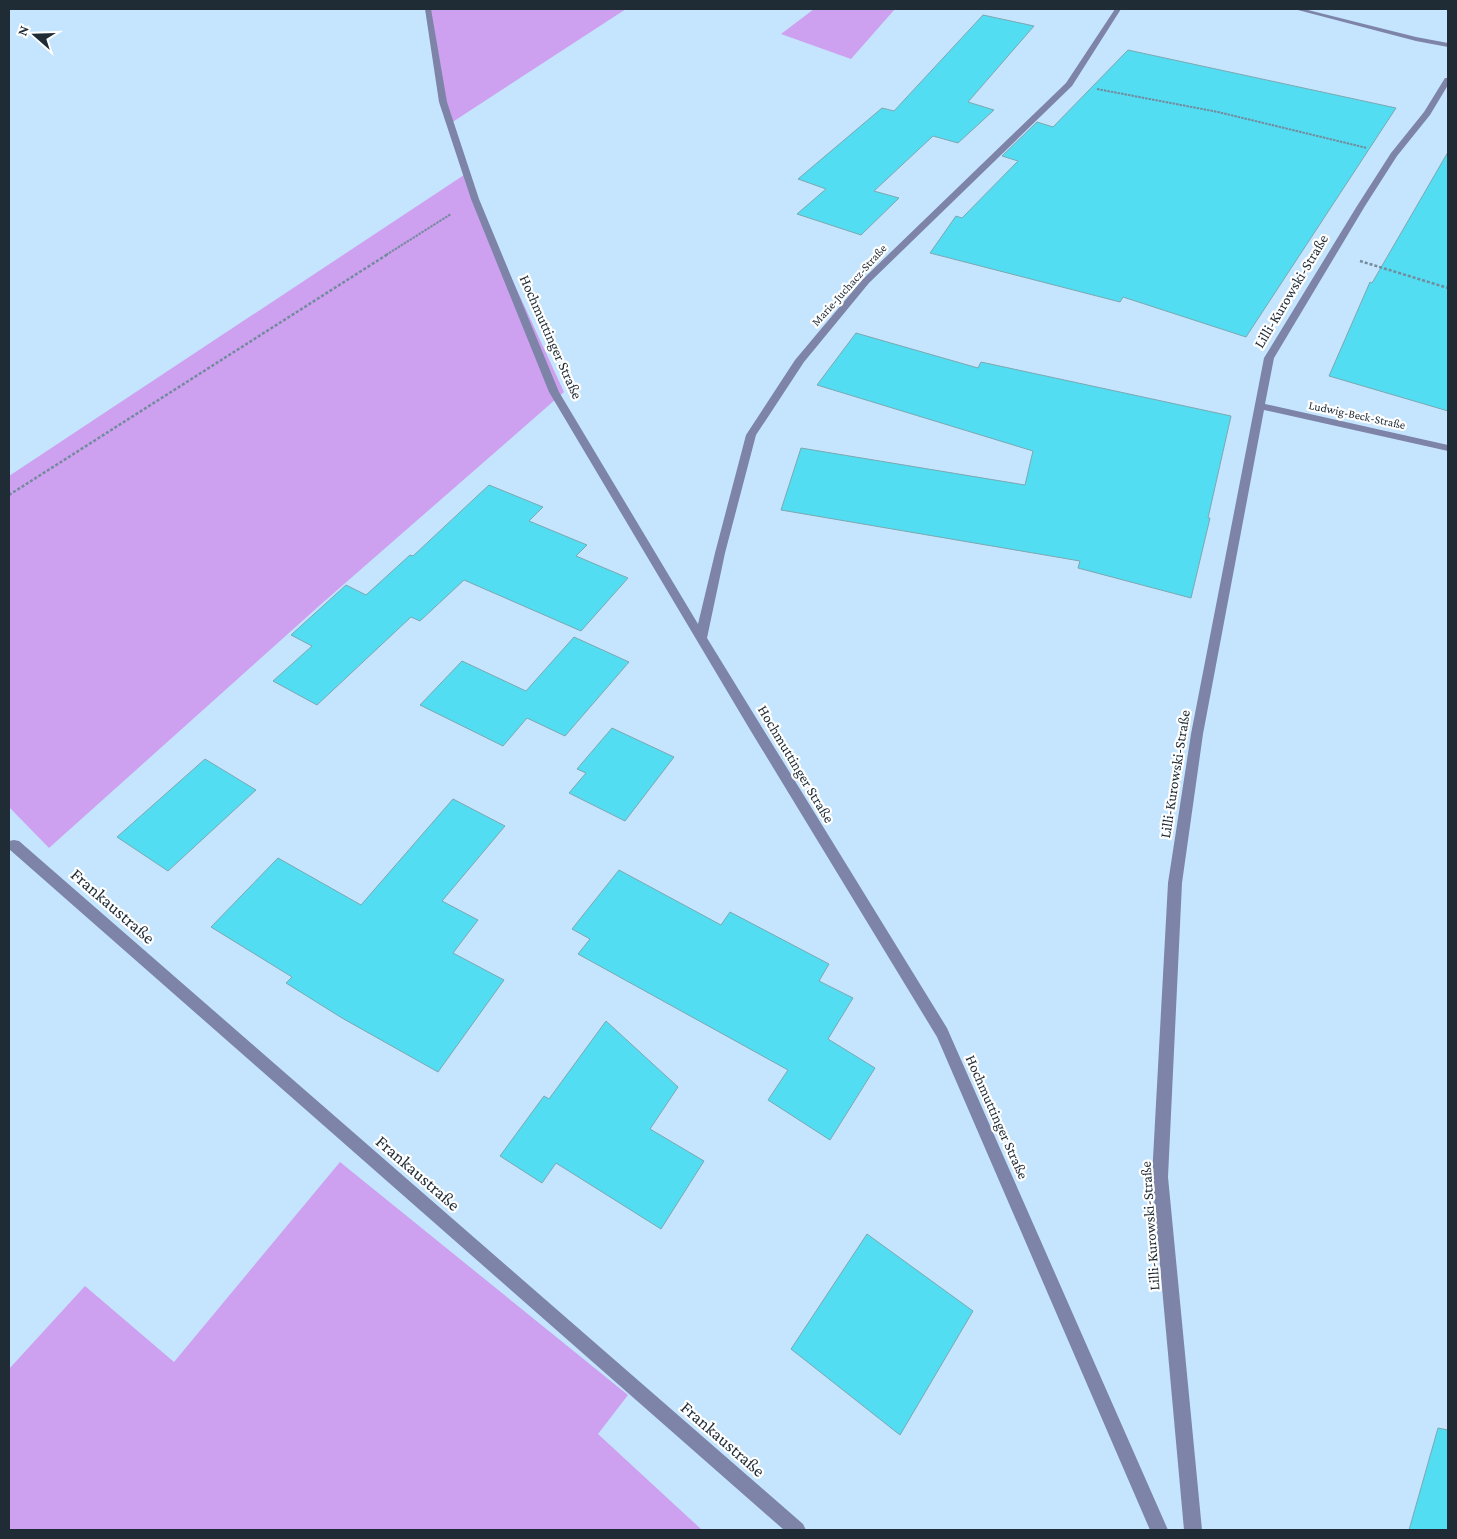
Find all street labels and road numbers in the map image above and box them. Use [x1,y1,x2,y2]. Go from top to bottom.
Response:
street label: Lilli-Kurowski-Straße [1251,231,1331,351]
street label: Marie-Juchacz-Straße [809,241,889,329]
street label: Hochmuttinger Straße [515,272,586,402]
street label: Ludwig-Beck-Straße [1307,398,1407,432]
street label: Hochmuttinger Straße [754,702,838,827]
street label: Lilli-Kurowski-Straße [1157,708,1193,839]
street label: Frankaustraße [67,864,159,948]
street label: Hochmuttinger Straße [961,1052,1032,1182]
street label: Frankaustraße [372,1131,464,1215]
street label: Lilli-Kurowski-Straße [1137,1160,1163,1291]
street label: Frankaustraße [677,1397,769,1481]

